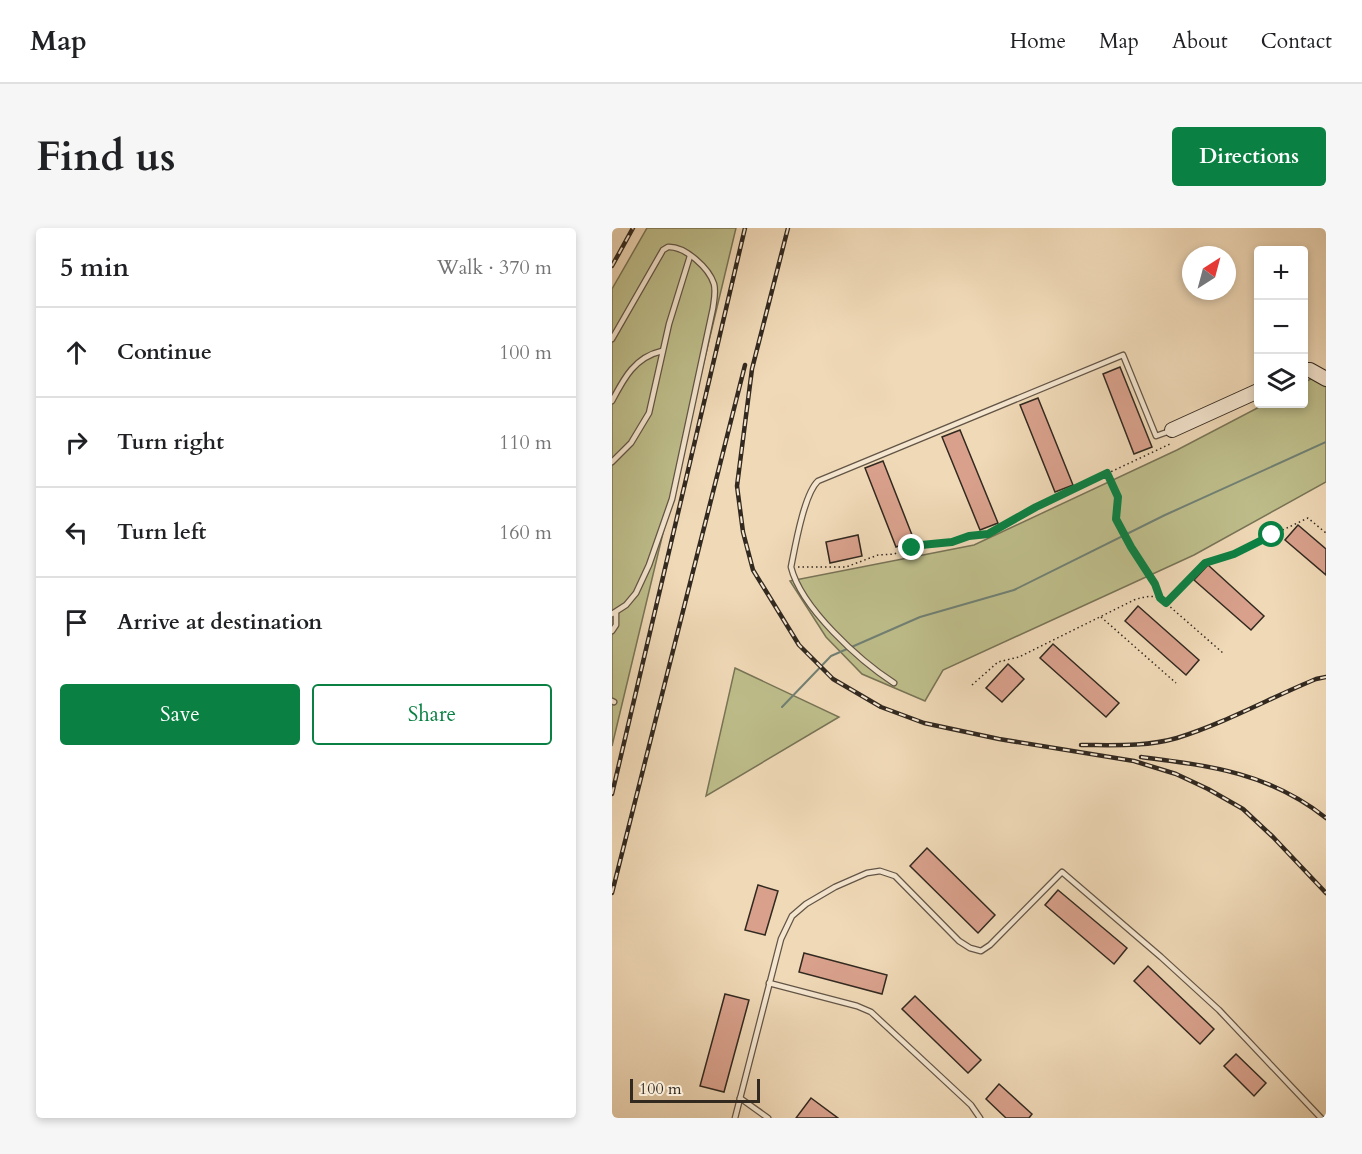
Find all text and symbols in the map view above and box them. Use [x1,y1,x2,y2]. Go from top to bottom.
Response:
text: Map [30,22,87,60]
text: Home [1010,27,1066,56]
text: Map [1099,27,1139,56]
text: About [1172,27,1228,56]
text: Contact [1261,27,1332,56]
button: Directions [1172,127,1326,186]
text: Find us [36,128,176,185]
north arrow [1182,246,1236,300]
map controls [1254,246,1308,408]
button: + [1254,246,1308,300]
text: 5 min [60,250,129,285]
text: Walk · 370 m [437,254,552,281]
button: − [1254,300,1308,354]
icon: ahead [60,336,93,369]
text: Continue [117,337,212,367]
text: 100 m [499,339,552,366]
button: layers [1254,354,1308,408]
icon: right [60,426,93,459]
text: Turn right [117,427,224,457]
text: 110 m [499,429,552,456]
icon: left [60,516,93,549]
text: Turn left [117,517,206,547]
text: 160 m [499,519,552,546]
route start [1258,521,1284,547]
route end [898,534,924,560]
icon: arrive [60,606,93,639]
text: Arrive at destination [117,607,322,637]
button: Save [60,684,300,745]
button: Share [312,684,552,745]
scale bar [630,1076,760,1104]
text: 100 m [639,1078,681,1100]

